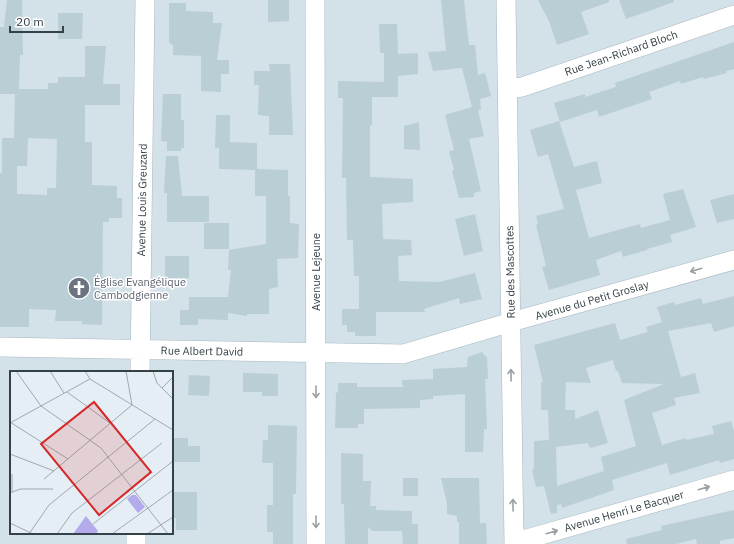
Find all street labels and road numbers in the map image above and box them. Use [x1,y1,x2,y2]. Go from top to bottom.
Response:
street label: Rue Jean-Richard Bloch [563,27,679,79]
street label: Avenue Louis Greuzard [134,143,150,257]
street label: Rue des Mascottes [502,225,518,319]
street label: Avenue Lejeune [309,233,323,311]
street label: Avenue du Petit Groslay [534,277,651,323]
street label: Rue Albert David [161,343,243,359]
street label: Avenue Henri Le Bacquer [562,487,686,535]

